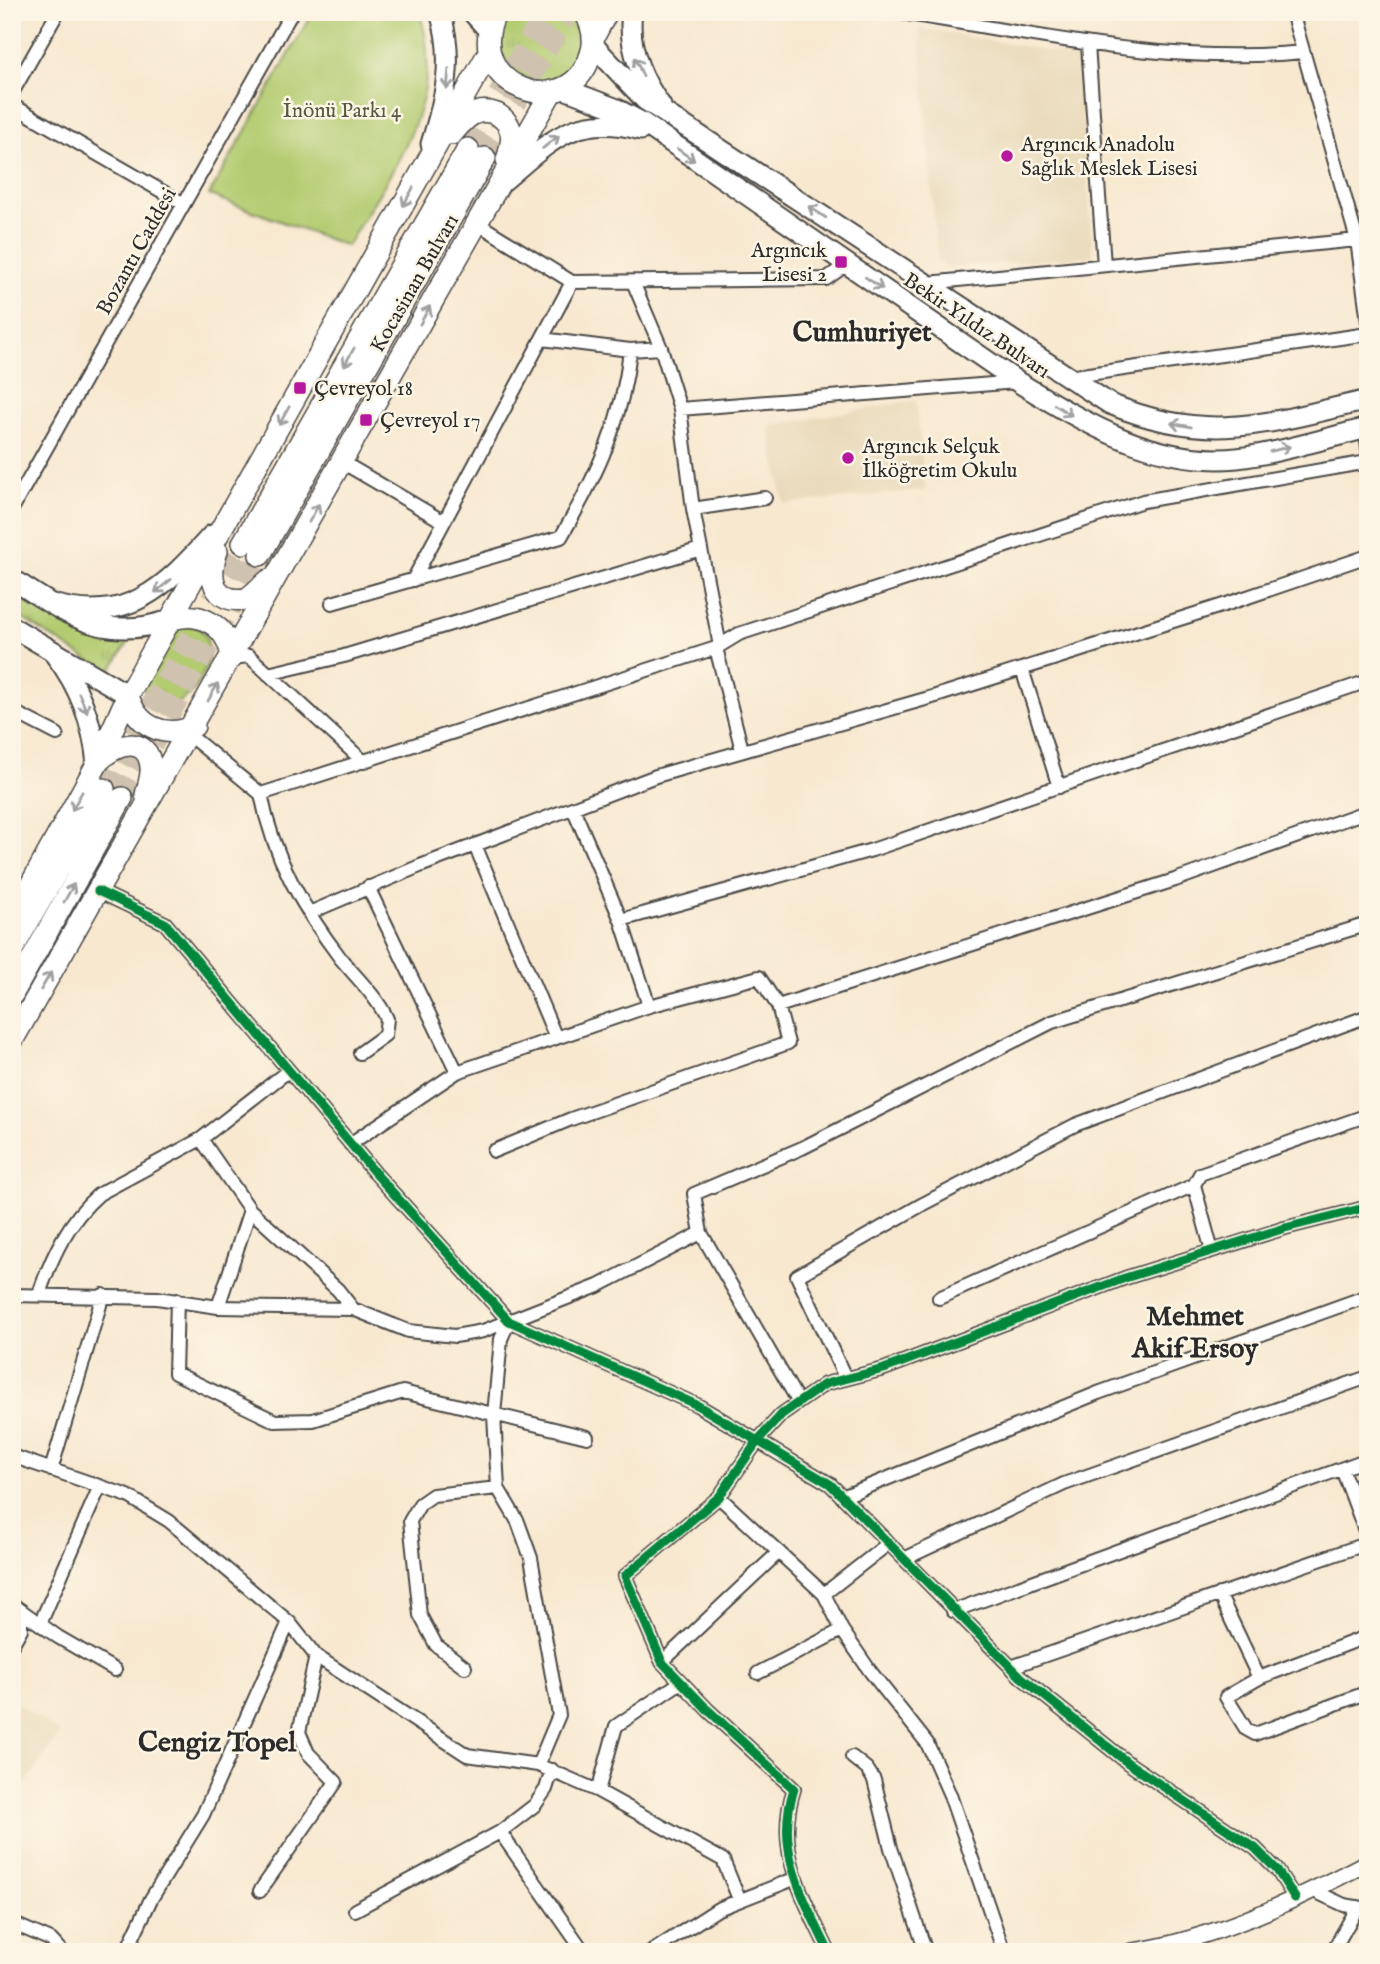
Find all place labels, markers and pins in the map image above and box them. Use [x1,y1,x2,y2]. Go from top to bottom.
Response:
place label: Argıncık Anadolu Sağlık Meslek Lisesi [1020,132,1198,183]
marker: Argıncık Anadolu Sağlık Meslek Lisesi [999,148,1015,164]
place label: Argıncık Lisesi 2 [750,238,828,289]
marker: Argıncık Lisesi 2 [833,254,849,270]
place label: Çevreyol 18 [314,376,413,403]
marker: Çevreyol 18 [292,380,308,396]
place label: Çevreyol 17 [380,408,480,435]
marker: Çevreyol 17 [358,412,374,428]
place label: Argıncık Selçuk İlköğretim Okulu [861,434,1018,485]
marker: Argıncık Selçuk İlköğretim Okulu [840,450,856,466]

